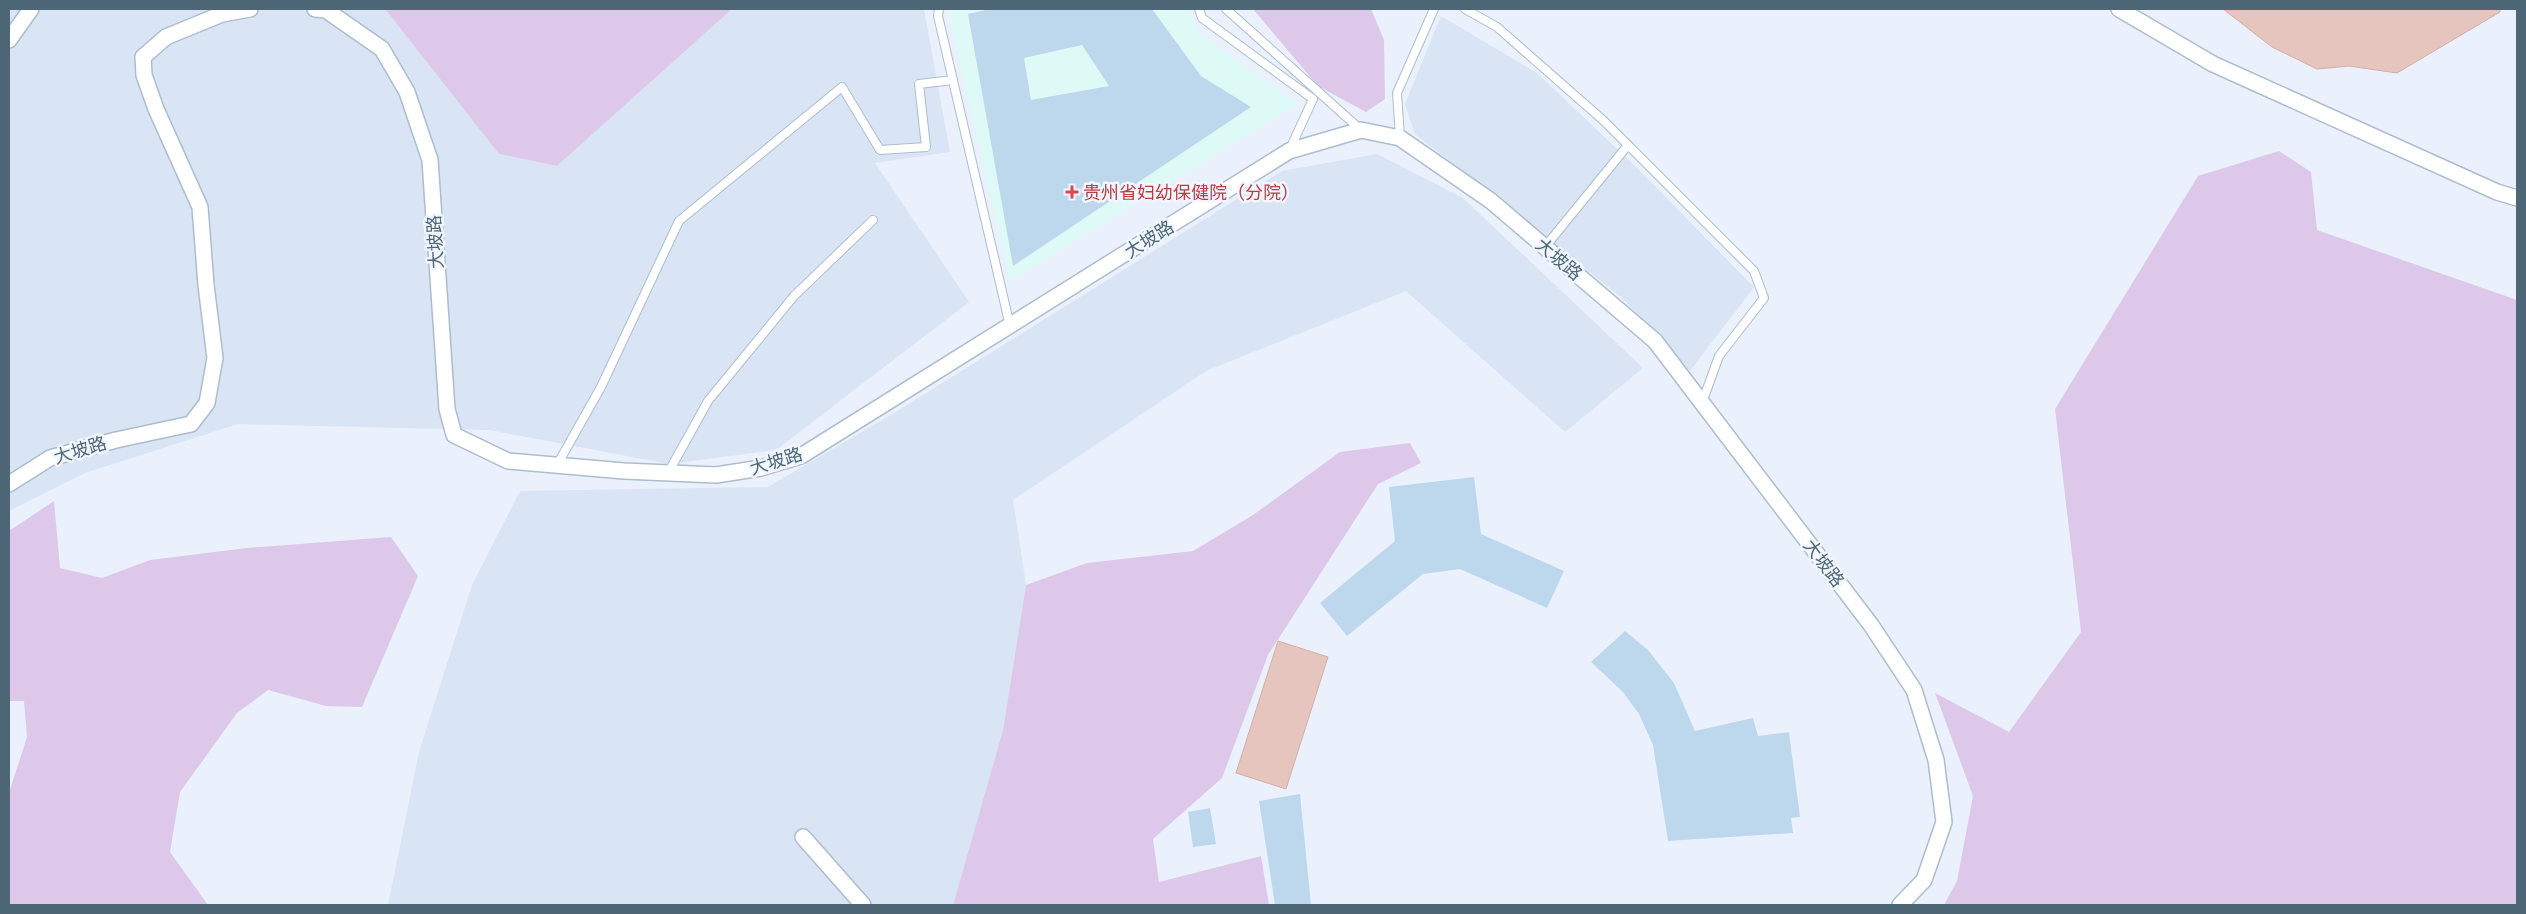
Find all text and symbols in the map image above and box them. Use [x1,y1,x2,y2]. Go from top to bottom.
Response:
place label: 贵州省妇幼保健院（分院） [1083,181,1299,204]
marker: 贵州省妇幼保健院（分院） [1065,185,1079,199]
street label: 大坡路 [422,214,448,270]
street label: 大坡路 [1120,215,1178,263]
street label: 大坡路 [1531,233,1587,285]
street label: 大坡路 [51,431,109,469]
street label: 大坡路 [747,442,805,480]
street label: 大坡路 [1799,535,1849,591]

